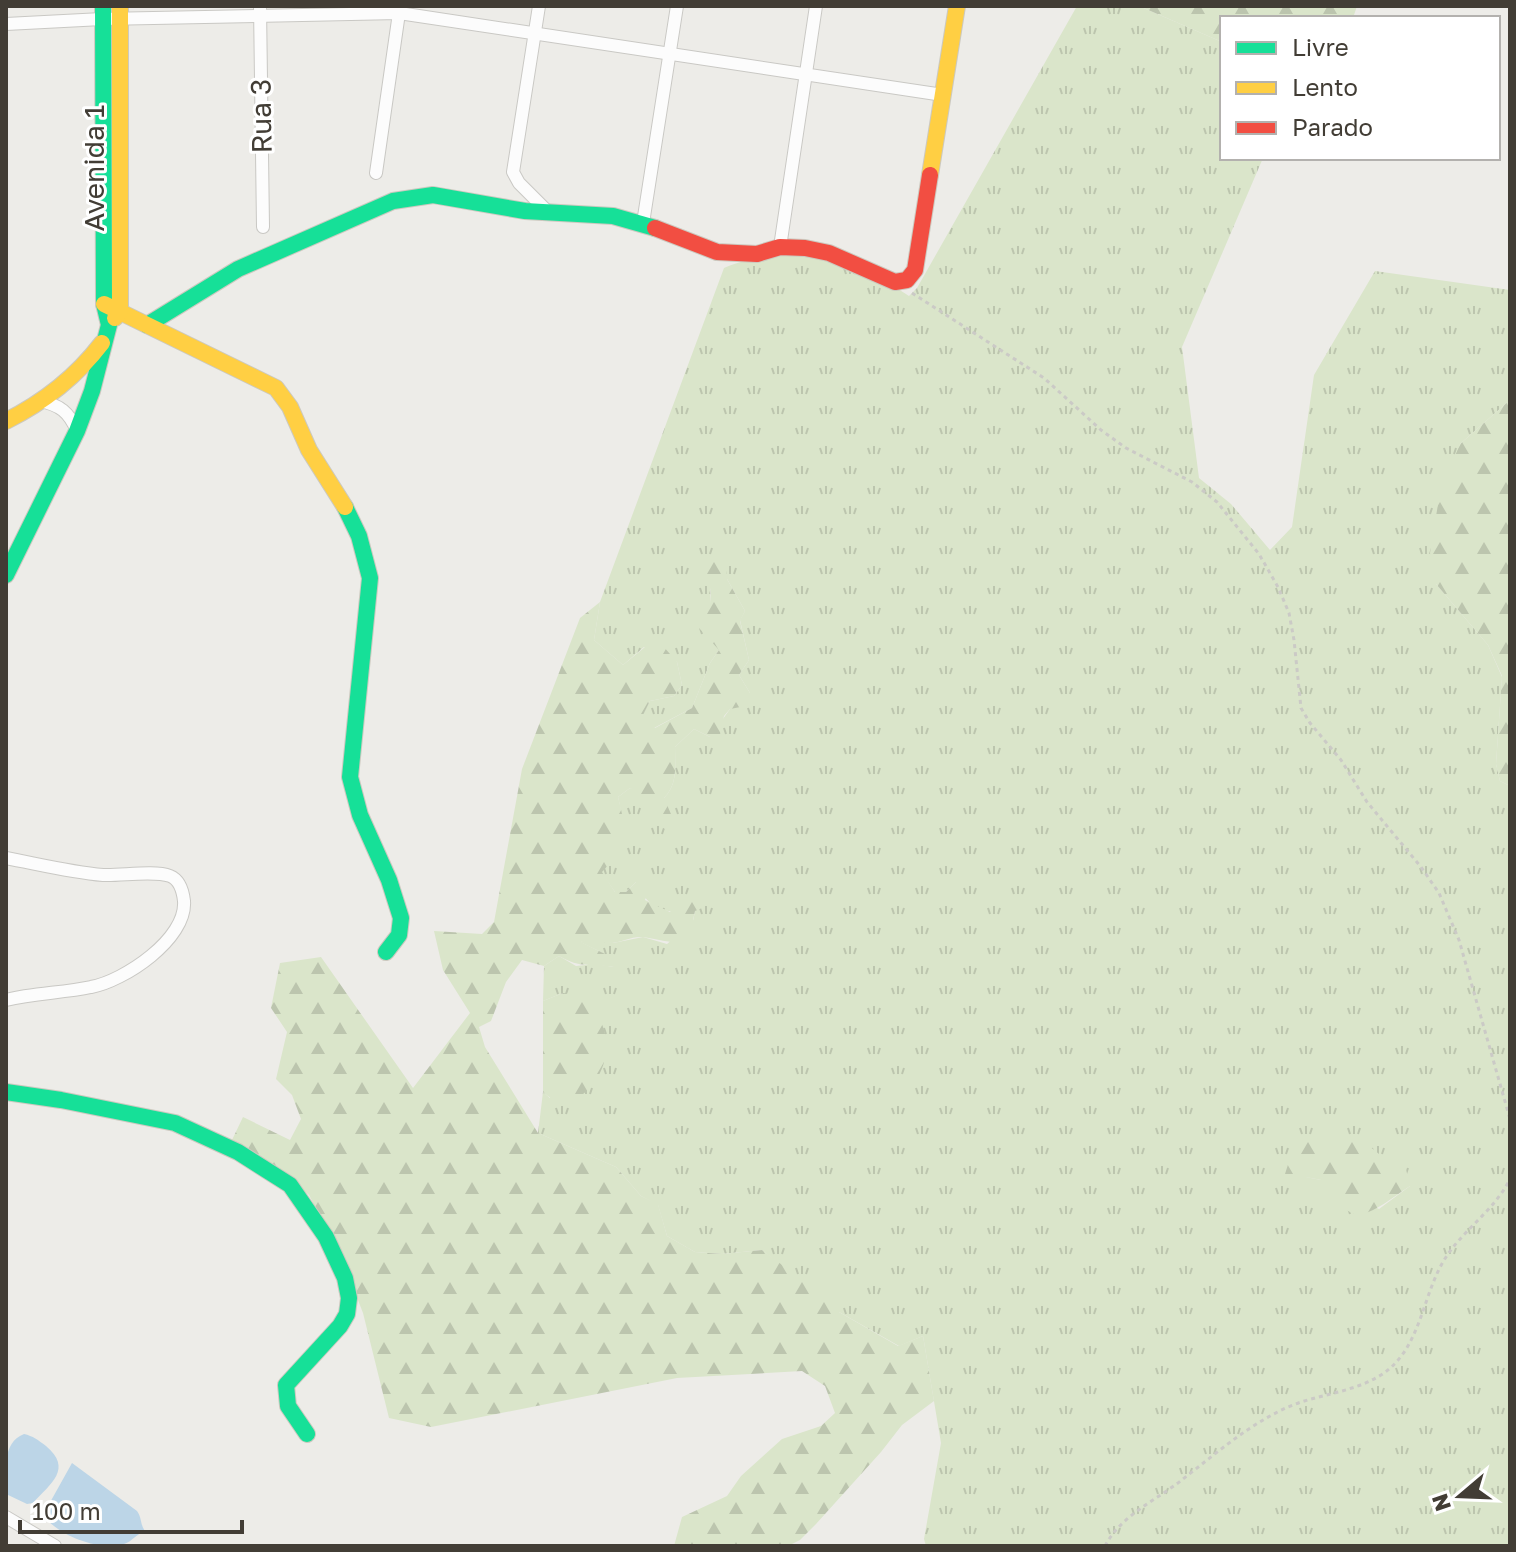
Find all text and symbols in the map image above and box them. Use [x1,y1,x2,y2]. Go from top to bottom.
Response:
legend [1220,16,1500,160]
text: Livre [1292,32,1349,61]
text: Lento [1292,72,1358,101]
street label: Rua 3 [243,78,278,154]
street label: Avenida 1 [77,105,110,231]
text: Parado [1292,112,1373,141]
north arrow [1420,1456,1500,1536]
scale bar [20,1484,242,1534]
text: N [1425,1490,1456,1515]
text: 100 m [32,1496,101,1525]

